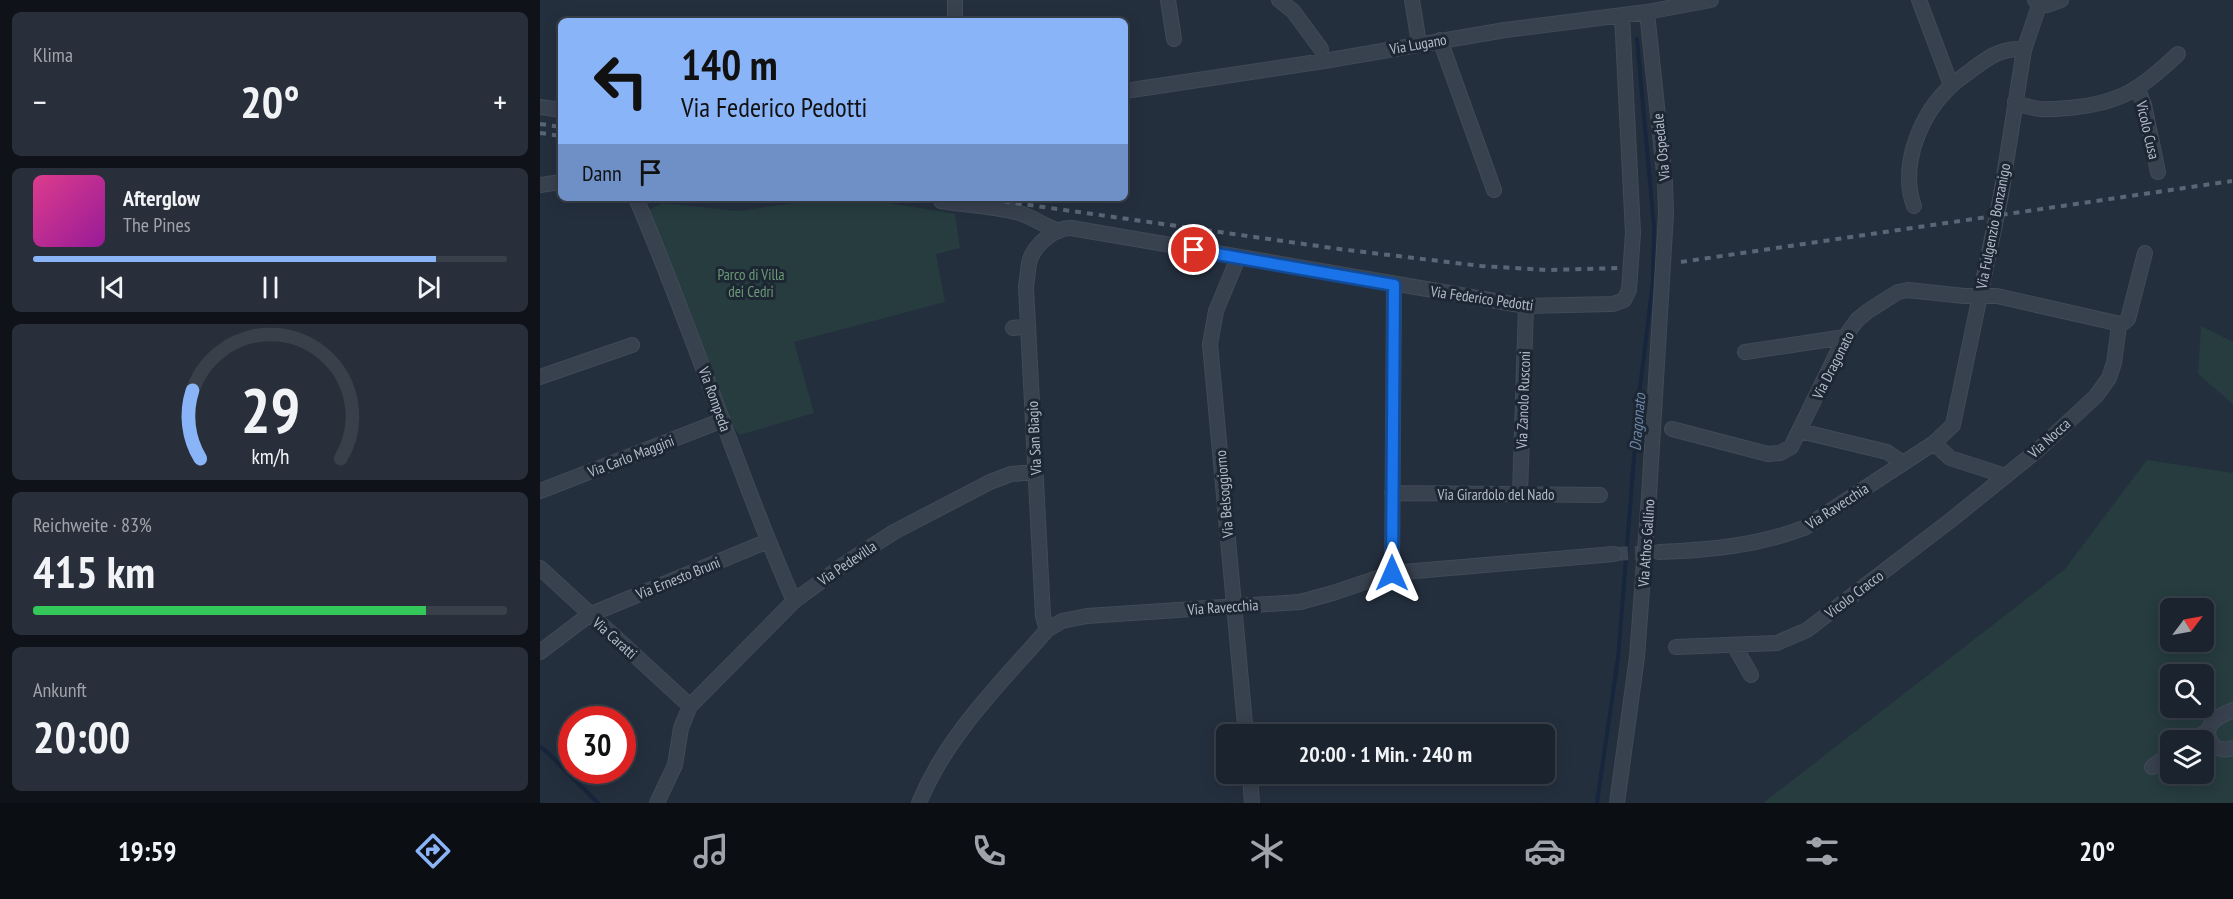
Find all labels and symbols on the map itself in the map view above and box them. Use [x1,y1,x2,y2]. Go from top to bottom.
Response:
street label: Via Lugano [1387,30,1448,59]
street label: Vicolo Cusa [2132,98,2164,161]
street label: Via Ospedale [1648,112,1674,183]
street label: Via Fulgenzio Bonzanigo [1971,162,2014,291]
pin [1168,224,1219,275]
park label: Parco di Villa dei Cedri [718,265,784,301]
street label: Via Federico Pedotti [1428,281,1535,315]
street label: Via Dragonato [1807,328,1858,403]
street label: Via Zanolo Rusconi [1512,351,1534,450]
street label: Via Rompeda [694,363,735,434]
water label: Dragonato [1625,391,1650,452]
street label: Via San Biagio [1023,400,1045,476]
street label: Via Nocca [2023,414,2074,463]
street label: Via Carlo Maggini [584,431,677,482]
street label: Via Belsoggiorno [1211,450,1237,539]
street label: Via Ravecchia [1801,479,1872,534]
street label: Via Girardolo del Nado [1437,485,1554,504]
street label: Via Athos Gallino [1633,498,1659,589]
street label: Via Pedevilla [813,537,880,590]
position arrow [1360,541,1424,605]
street label: Via Ernesto Bruni [632,553,723,604]
street label: Vicolo Cracco [1820,566,1887,623]
street label: Via Ravecchia [1186,595,1259,619]
north arrow [2160,598,2214,652]
street label: Via Caratti [588,612,641,663]
speed limit sign: 30 [558,706,636,784]

